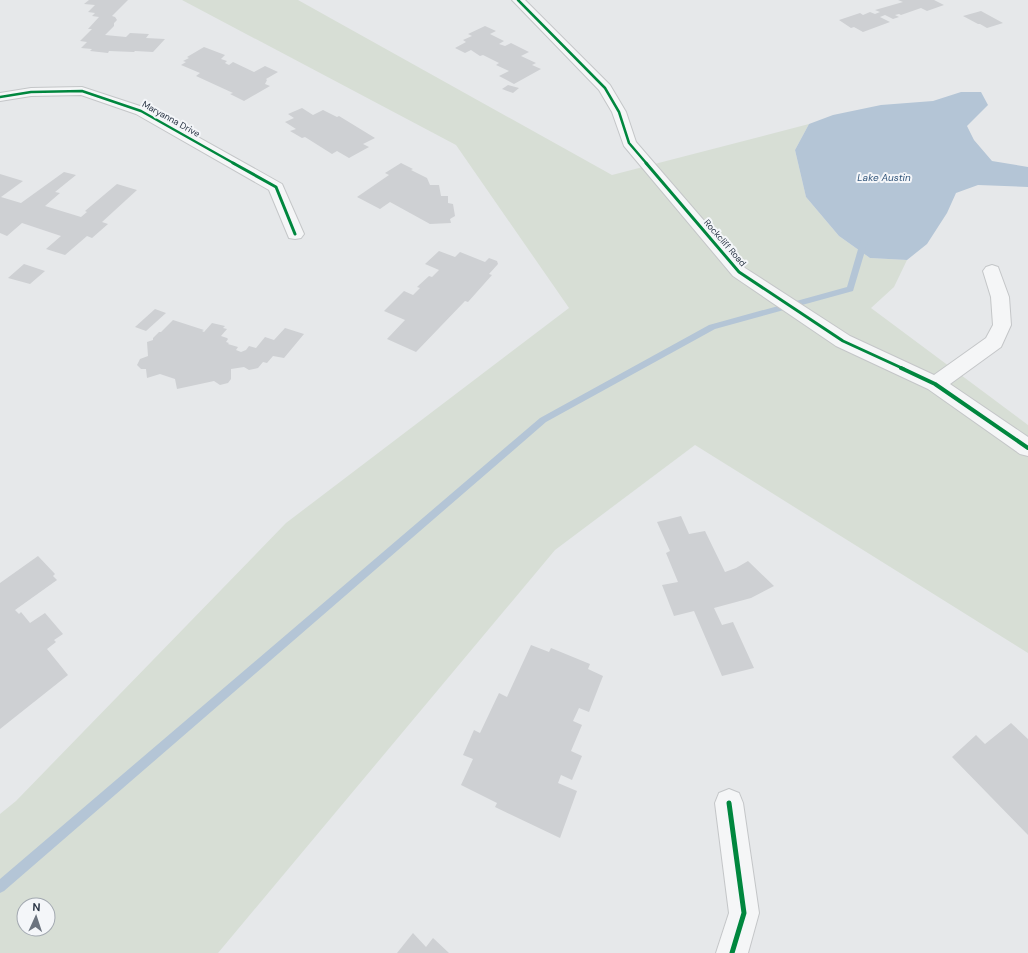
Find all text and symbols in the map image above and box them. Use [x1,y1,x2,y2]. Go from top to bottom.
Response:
street label: Maryanna Drive [140,98,202,140]
water label: Lake Austin [857,171,911,184]
street label: Rockcliff Road [701,217,749,269]
north arrow [16,897,56,937]
text: N [32,900,41,914]

